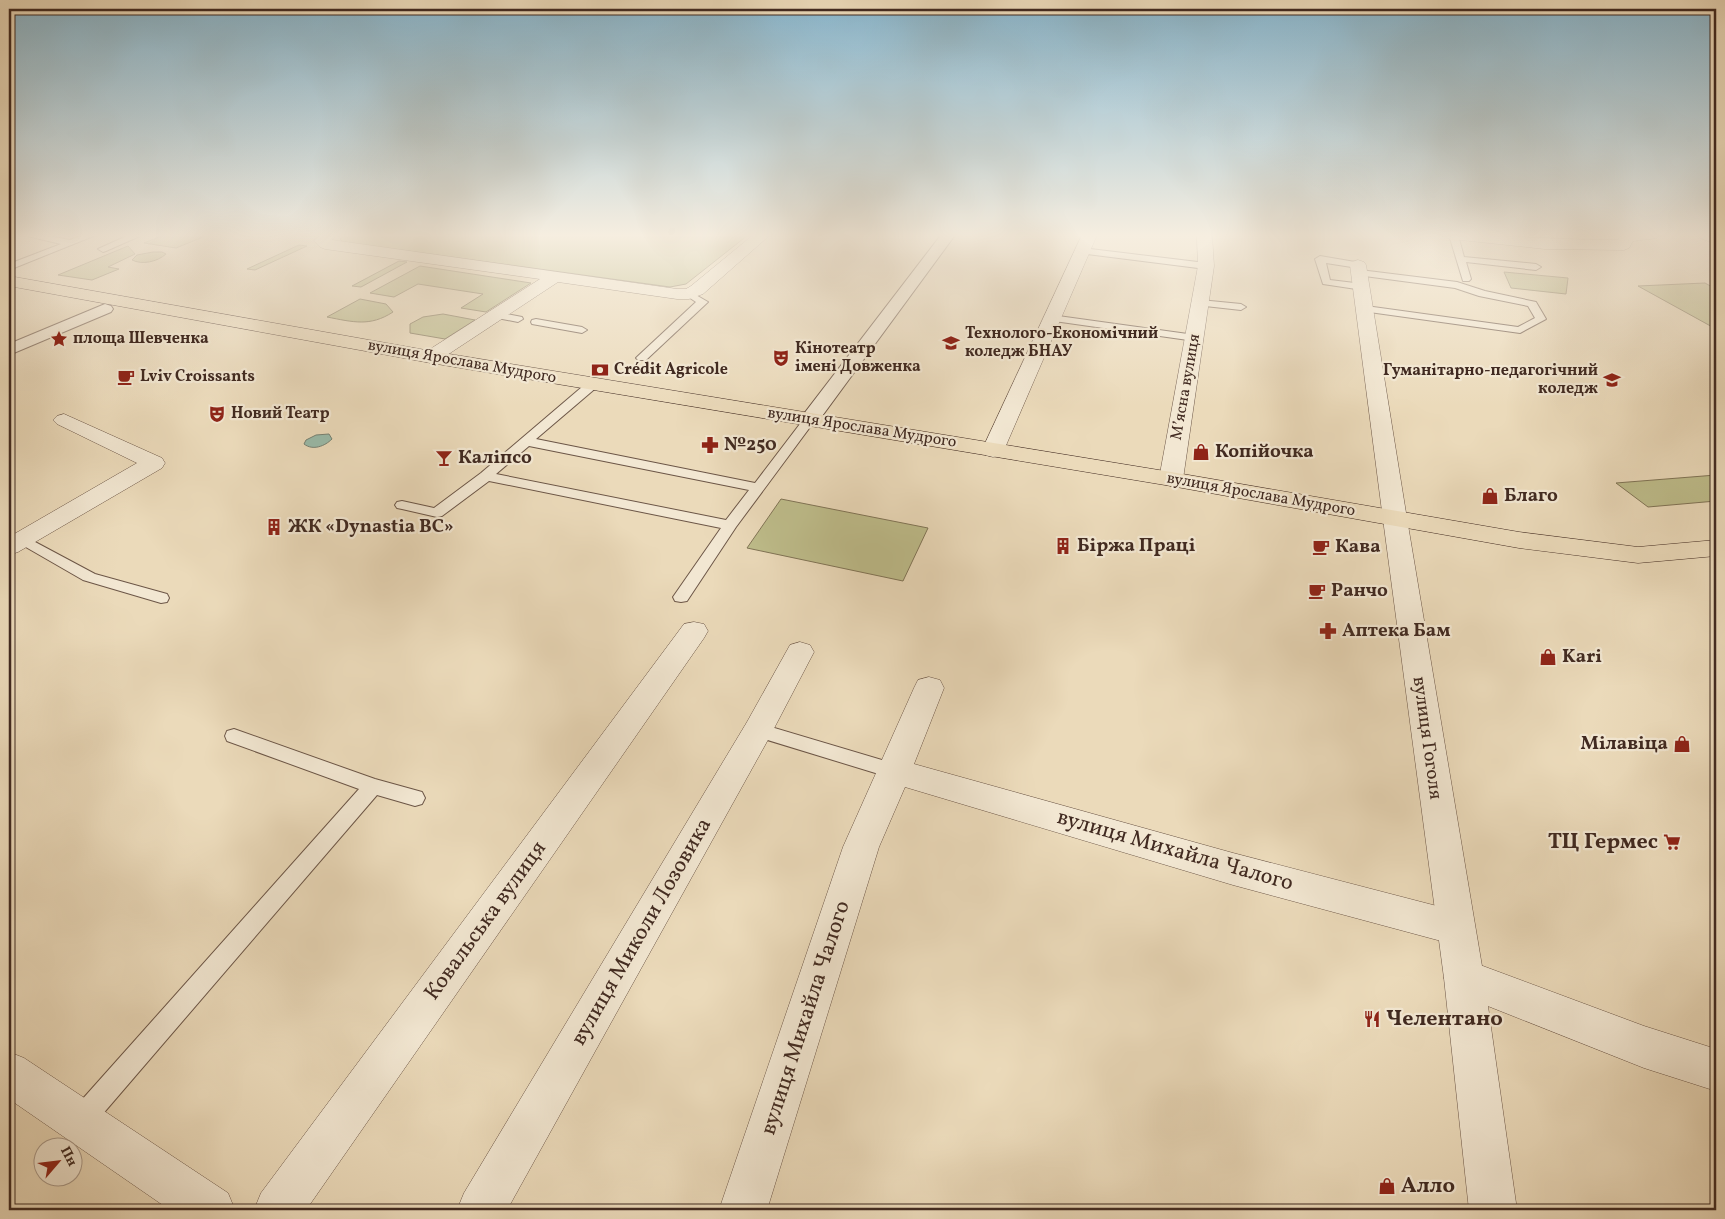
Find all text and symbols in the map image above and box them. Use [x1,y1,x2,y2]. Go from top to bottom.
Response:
place label: Технолого-Економічний коледж БНАУ [965,323,1158,363]
place label: площа Шевченка [73,328,209,350]
place icon: площа Шевченка [49,329,69,349]
street label: Мʼясна вулиця [1166,332,1206,442]
school or university icon: Технолого-Економічний коледж БНАУ [941,333,961,353]
street label: вулиця Ярослава Мудрого [366,335,558,389]
place label: Кінотеатр імені Довженка [795,338,921,378]
theatre icon: Кінотеатр імені Довженка [771,348,791,368]
place label: Crédit Agricole [614,359,728,381]
bank icon: Crédit Agricole [590,360,610,380]
place label: Гуманітарно-педагогічний коледж [1383,360,1598,400]
place label: Lviv Croissants [140,366,255,388]
cafe icon: Lviv Croissants [116,367,136,387]
school or university icon: Гуманітарно-педагогічний коледж [1602,370,1622,390]
street label: вулиця Ярослава Мудрого [766,402,958,454]
place label: Новий Театр [231,403,330,425]
theatre icon: Новий Театр [207,404,227,424]
place label: №250 [724,432,777,458]
pharmacy icon: №250 [700,435,720,455]
place label: Копійочка [1215,439,1314,465]
shop icon: Копійочка [1191,442,1211,462]
place label: Каліпсо [458,445,532,471]
bar icon: Каліпсо [434,448,454,468]
street label: вулиця Ярослава Мудрого [1165,468,1357,522]
place label: Благо [1504,483,1558,509]
shop icon: Благо [1480,486,1500,506]
place label: ЖК «Dynastia BC» [288,514,454,540]
building icon: ЖК «Dynastia BC» [264,517,284,537]
place label: Біржа Праці [1077,533,1196,559]
place label: Кава [1335,534,1381,560]
building icon: Біржа Праці [1053,536,1073,556]
cafe icon: Кава [1311,537,1331,557]
place label: Ранчо [1331,578,1388,604]
cafe icon: Ранчо [1307,581,1327,601]
place label: Аптека Бам [1342,618,1450,644]
pharmacy icon: Аптека Бам [1318,621,1338,641]
place label: Kari [1562,644,1602,670]
shop icon: Kari [1538,647,1558,667]
street label: вулиця Гоголя [1406,675,1449,801]
place label: Мілавіца [1581,731,1668,757]
shop icon: Мілавіца [1672,734,1692,754]
street label: вулиця Михайла Чалого [1053,802,1297,900]
street label: вулиця Миколи Лозовика [564,812,720,1052]
place label: ТЦ Гермес [1548,827,1658,858]
supermarket icon: ТЦ Гермес [1662,832,1682,852]
street label: Ковальська вулиця [418,835,554,1007]
street label: вулиця Михайла Чалого [753,897,859,1139]
place label: Челентано [1386,1004,1503,1035]
restaurant icon: Челентано [1362,1009,1382,1029]
north arrow [32,1136,82,1186]
text: Пн [55,1143,81,1170]
place label: Алло [1401,1171,1455,1202]
shop icon: Алло [1377,1176,1397,1196]

